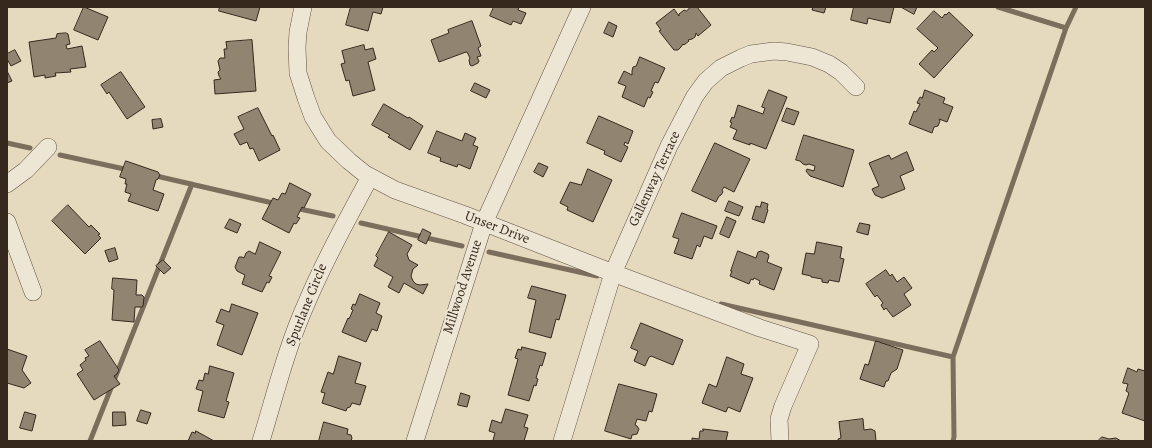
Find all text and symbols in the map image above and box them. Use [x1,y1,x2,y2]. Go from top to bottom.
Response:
street label: Gallenway Terrace [626,129,684,229]
street label: Unser Drive [462,208,532,248]
street label: Millwood Avenue [440,238,486,336]
street label: Spurlane Circle [283,261,331,349]

